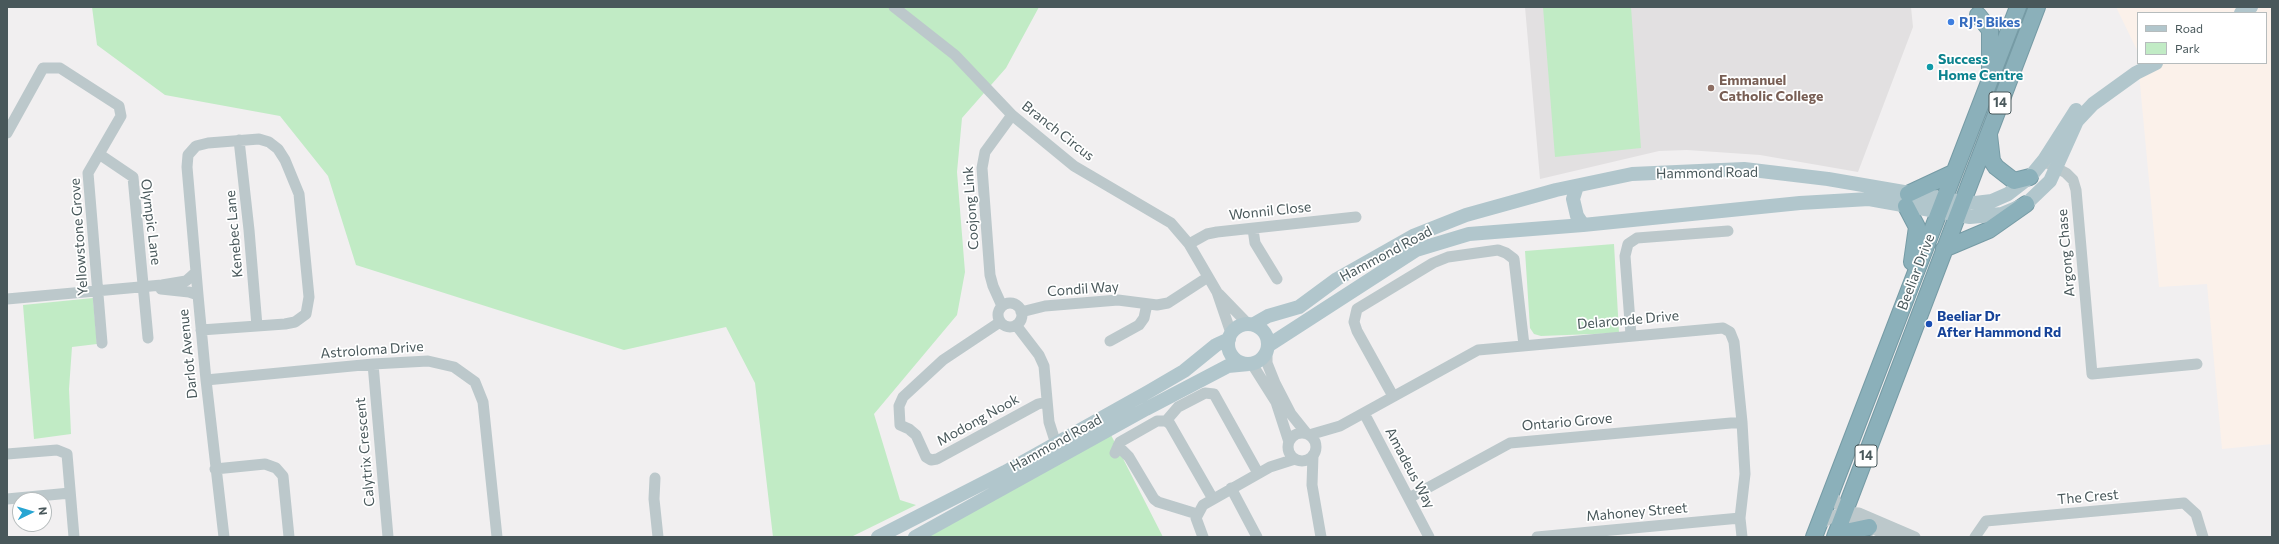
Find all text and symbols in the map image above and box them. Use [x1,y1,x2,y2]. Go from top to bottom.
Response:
legend [2137,12,2267,64]
place label: RJ's Bikes [1959,14,2020,30]
marker: RJ's Bikes [1946,17,1956,27]
text: Road [2175,21,2203,35]
text: Park [2175,41,2200,55]
place label: Success Home Centre [1938,51,2023,84]
marker: Success Home Centre [1925,62,1935,72]
place label: Emmanuel Catholic College [1719,72,1823,104]
marker: Emmanuel Catholic College [1706,83,1716,93]
road number: 14 [1989,92,2011,114]
street label: Branch Circus [1019,98,1097,164]
street label: Hammond Road [1656,164,1758,182]
street label: Coojong Link [960,166,982,250]
street label: Yellowstone Grove [67,178,91,296]
street label: Olympic Lane [137,178,165,266]
street label: Kenebec Lane [222,190,246,278]
street label: Wonnil Close [1228,198,1312,224]
street label: Argong Chase [2054,208,2078,298]
street label: Hammond Road [1337,223,1435,285]
street label: Beeliar Drive [1894,231,1938,313]
street label: Condil Way [1047,278,1119,300]
street label: Delaronde Drive [1576,307,1680,333]
street label: Darlot Avenue [175,308,201,400]
place label: Beeliar Dr After Hammond Rd [1937,308,2061,340]
marker: Beeliar Dr After Hammond Rd [1924,319,1934,329]
street label: Astroloma Drive [320,338,424,362]
street label: Modong Nook [934,391,1022,449]
street label: Calytrix Crescent [352,397,378,507]
street label: Ontario Grove [1521,410,1613,434]
street label: Hammond Road [1007,411,1105,475]
street label: Amadeus Way [1382,425,1438,511]
road number: 14 [1855,445,1877,467]
street label: The Crest [2057,486,2119,508]
north arrow [12,492,52,532]
street label: Mahoney Street [1586,499,1688,525]
text: N [37,506,50,516]

